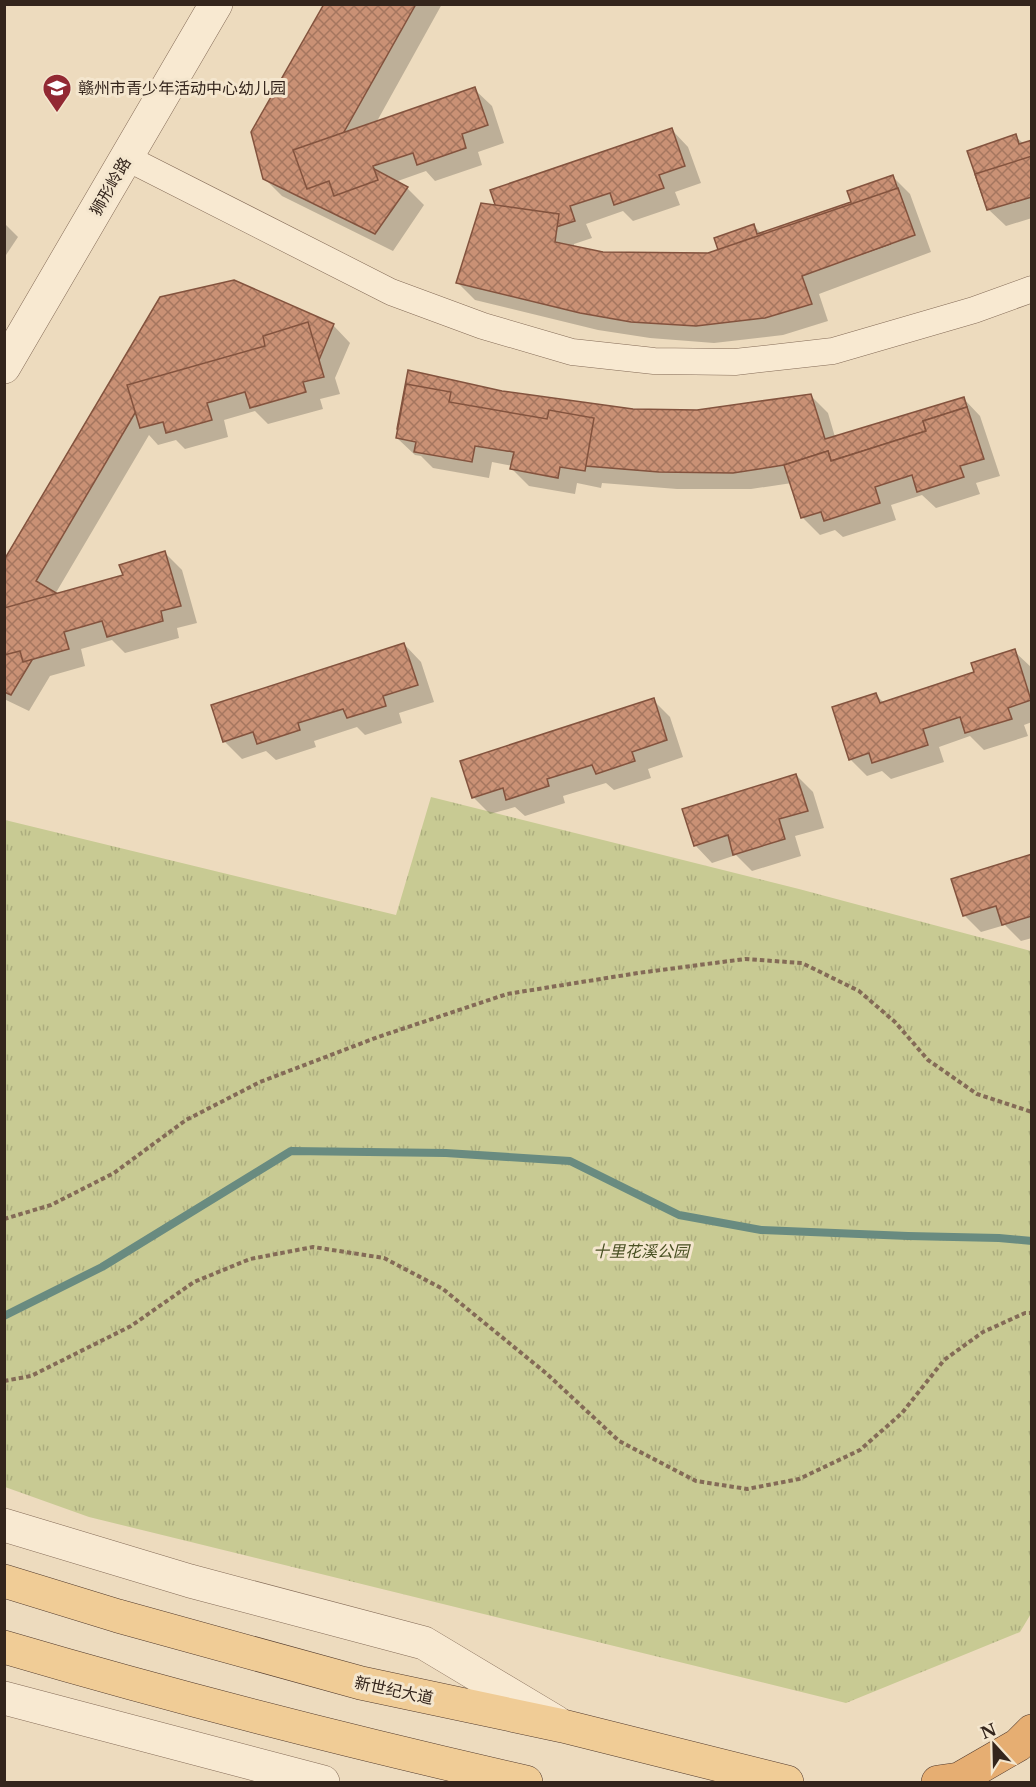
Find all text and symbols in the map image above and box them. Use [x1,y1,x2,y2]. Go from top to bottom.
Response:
school or university icon: 赣州市青少年活动中心幼儿园 [41,72,73,114]
place label: 赣州市青少年活动中心幼儿园 [78,78,286,98]
street label: 狮形岭路 [85,153,135,219]
park label: 十里花溪公园 [593,1241,691,1261]
street label: 新世纪大道 [353,1672,435,1708]
north arrow [964,1715,1024,1775]
text: N [978,1719,999,1743]

